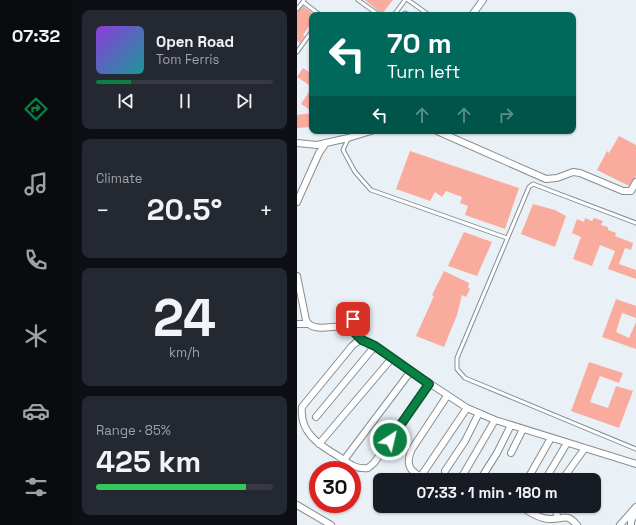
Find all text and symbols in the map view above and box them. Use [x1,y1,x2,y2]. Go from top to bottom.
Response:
text: 07:32 [12,24,60,47]
text: 70 m [387,25,452,61]
icon: left [321,28,373,80]
text: Open Road [156,32,234,51]
text: Tom Ferris [156,51,219,68]
text: Turn left [387,60,460,83]
icon: previous [115,90,137,112]
icon: pause [174,90,196,112]
icon: next [233,90,255,112]
icon: directions [22,95,50,123]
icon: left [369,104,391,126]
icon: ahead [411,104,433,126]
icon: ahead [453,104,475,126]
icon: right [495,104,517,126]
icon: music [22,170,50,198]
text: Climate [96,170,142,187]
text: 20.5° [147,190,222,229]
text: − [96,196,110,224]
text: + [259,196,273,224]
icon: phone [22,246,50,274]
text: 24 [153,285,216,351]
pin [336,302,370,336]
icon: arrive [342,308,364,330]
icon: climate [22,322,50,350]
text: km/h [169,344,200,361]
icon: car [22,397,50,425]
position arrow [369,419,411,461]
text: Range · 85% [96,422,171,439]
text: 425 km [96,442,201,481]
speed limit sign: 30 [309,461,361,513]
icon: filters [22,473,50,501]
text: 07:33 · 1 min · 180 m [417,483,557,502]

